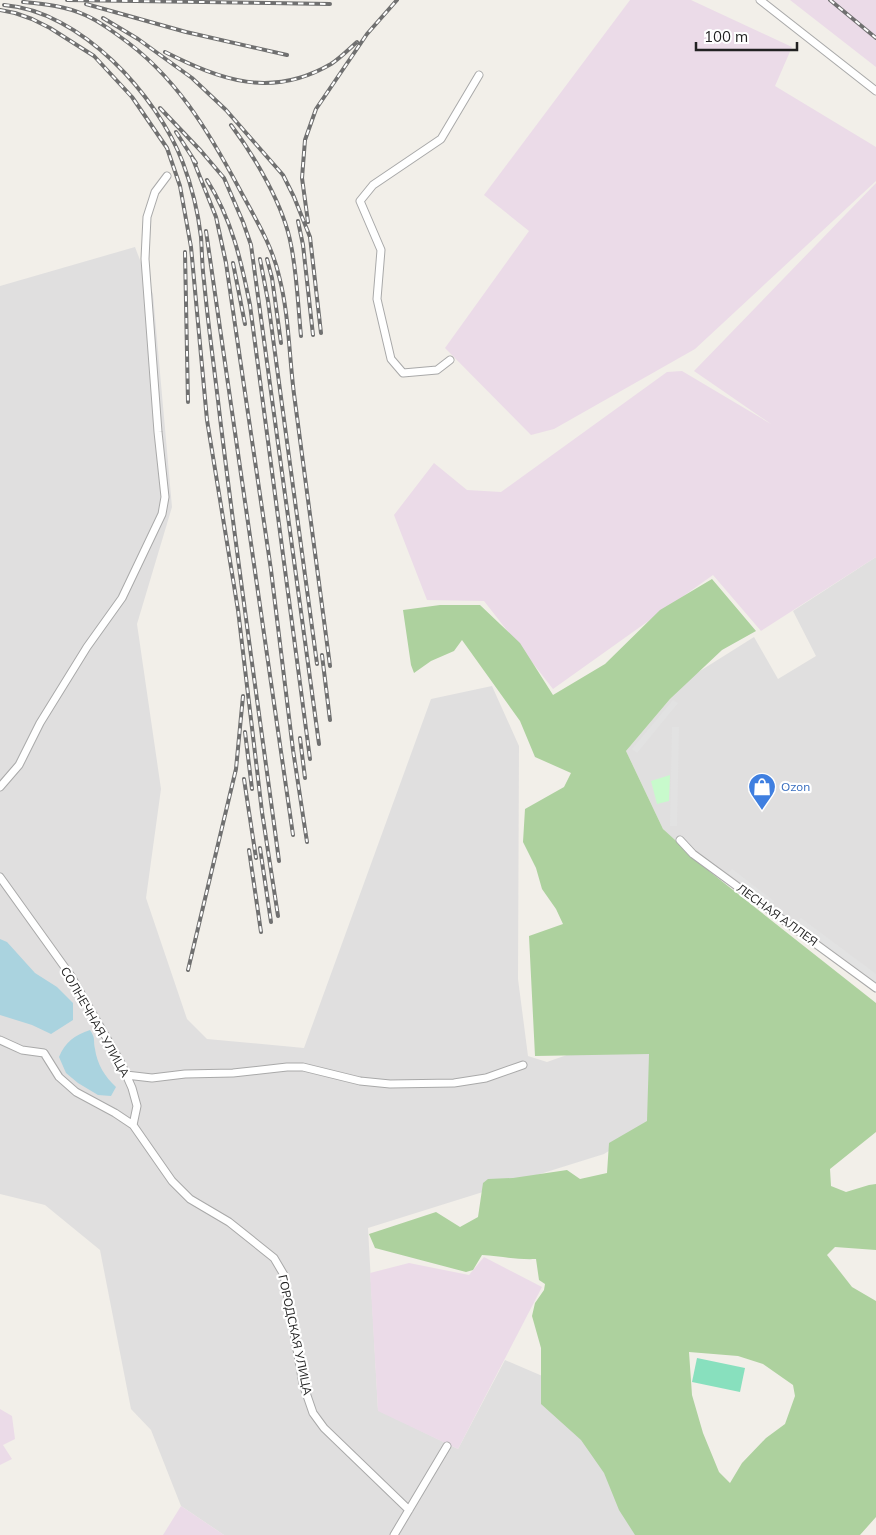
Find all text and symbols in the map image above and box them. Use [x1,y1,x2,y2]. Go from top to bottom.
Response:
scale bar [696,20,797,52]
text: 100 m [704,27,748,46]
shop icon: Ozon [747,772,777,811]
place label: Ozon [781,779,810,794]
street label: ЛЕСНАЯ АЛЛЕЯ [734,880,821,949]
street label: СОЛНЕЧНАЯ УЛИЦА [58,964,133,1080]
street label: ГОРОДСКАЯ УЛИЦА [275,1273,316,1397]

